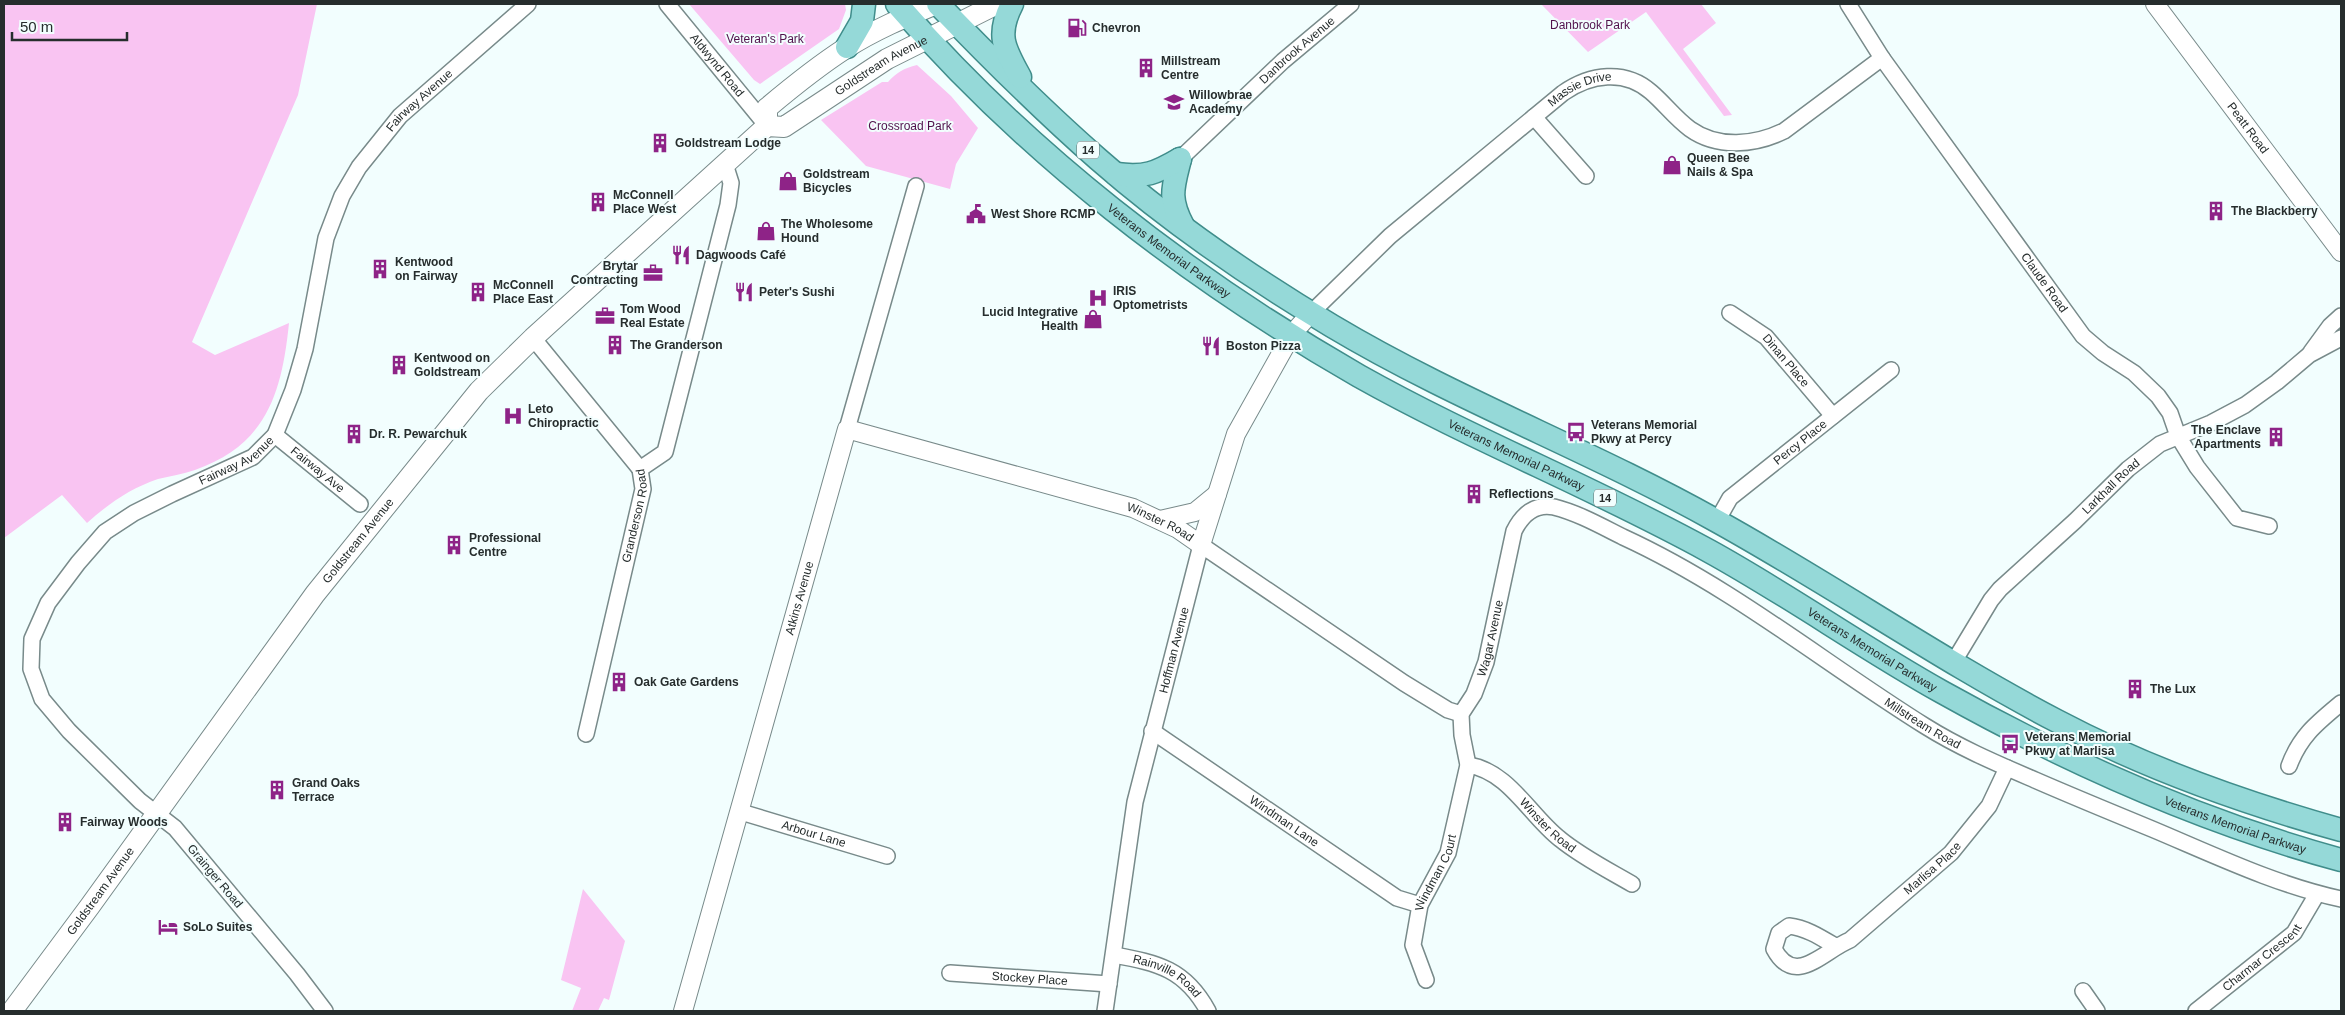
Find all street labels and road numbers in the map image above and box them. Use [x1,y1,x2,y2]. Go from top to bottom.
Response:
street label: Danbrook Avenue [1257,13,1338,87]
street label: Aldwynd Road [687,31,747,100]
street label: Goldstream Avenue [832,33,930,98]
street label: Fairway Avenue [383,66,455,134]
street label: Massie Drive [1545,70,1612,110]
street label: Peatt Road [2224,100,2272,156]
road number: 14 [1077,142,1099,158]
street label: Veterans Memorial Parkway [1104,201,1233,301]
street label: Claude Road [2018,250,2071,315]
street label: Dinan Place [1760,331,1812,390]
street label: Veterans Memorial Parkway [1446,417,1587,494]
street label: Percy Place [1771,417,1830,468]
street label: Fairway Avenue [197,433,277,488]
street label: Fairway Ave [288,444,348,496]
street label: Larkhall Road [2079,456,2142,517]
street label: Granderson Road [619,468,650,564]
road number: 14 [1594,489,1616,506]
street label: Goldstream Avenue [320,495,397,586]
street label: Winster Road [1126,500,1196,545]
street label: Atkins Avenue [782,559,816,637]
street label: Wagar Avenue [1474,598,1506,678]
street label: Hoffman Avenue [1156,605,1192,695]
street label: Veterans Memorial Parkway [1805,605,1939,695]
street label: Millstream Road [1882,695,1963,752]
street label: Windman Lane [1247,793,1322,850]
street label: Veterans Memorial Parkway [2162,793,2308,857]
street label: Winster Road [1517,795,1579,856]
street label: Arbour Lane [780,818,848,850]
street label: Windman Court [1412,833,1459,912]
street label: Marlisa Place [1901,839,1964,897]
street label: Grainger Road [184,841,246,911]
street label: Goldstream Avenue [64,844,137,938]
street label: Charmar Crescent [2220,921,2305,994]
street label: Rainville Road [1132,952,1204,1000]
street label: Stockey Place [991,969,1069,988]

